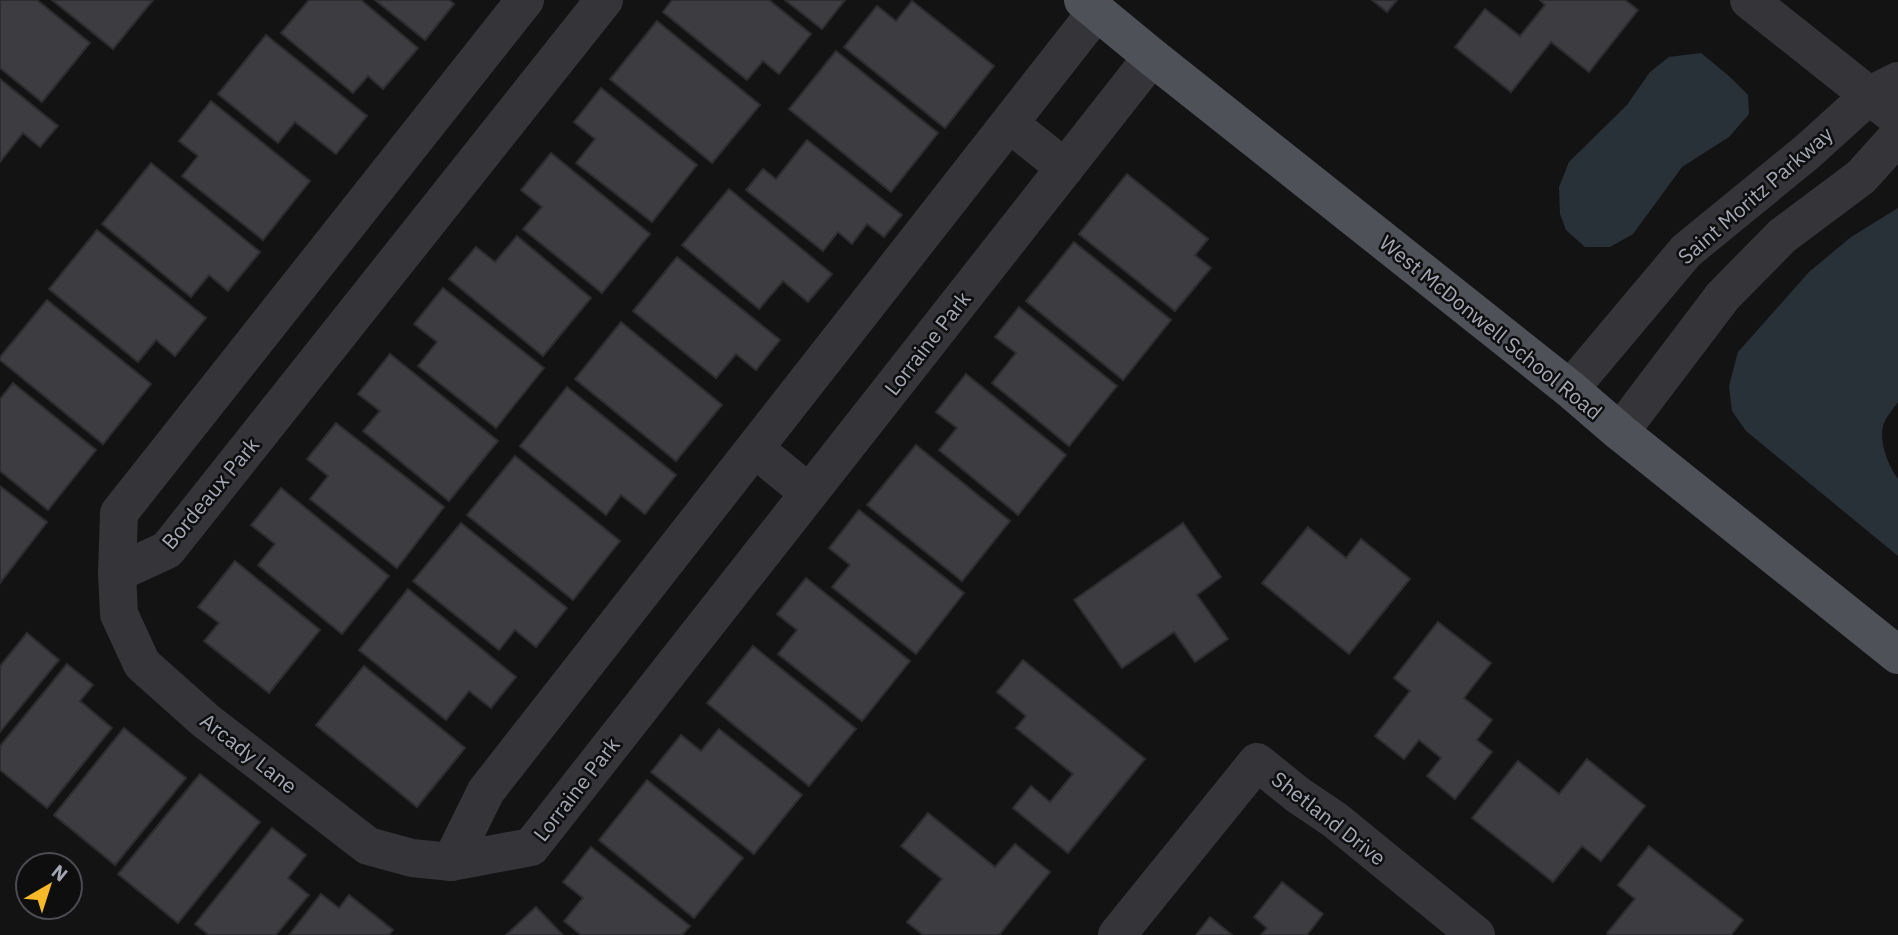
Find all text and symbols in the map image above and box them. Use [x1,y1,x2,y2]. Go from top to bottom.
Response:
street label: Saint Moritz Parkway [1672,120,1839,270]
street label: West McDonwell School Road [1374,228,1608,426]
street label: Lorraine Park [878,285,976,401]
street label: Bordeaux Park [155,431,265,555]
street label: Arcady Lane [195,706,303,800]
street label: Lorraine Park [527,731,625,847]
street label: Shetland Drive [1266,765,1392,871]
north arrow [14,851,84,921]
text: N [47,859,73,886]

